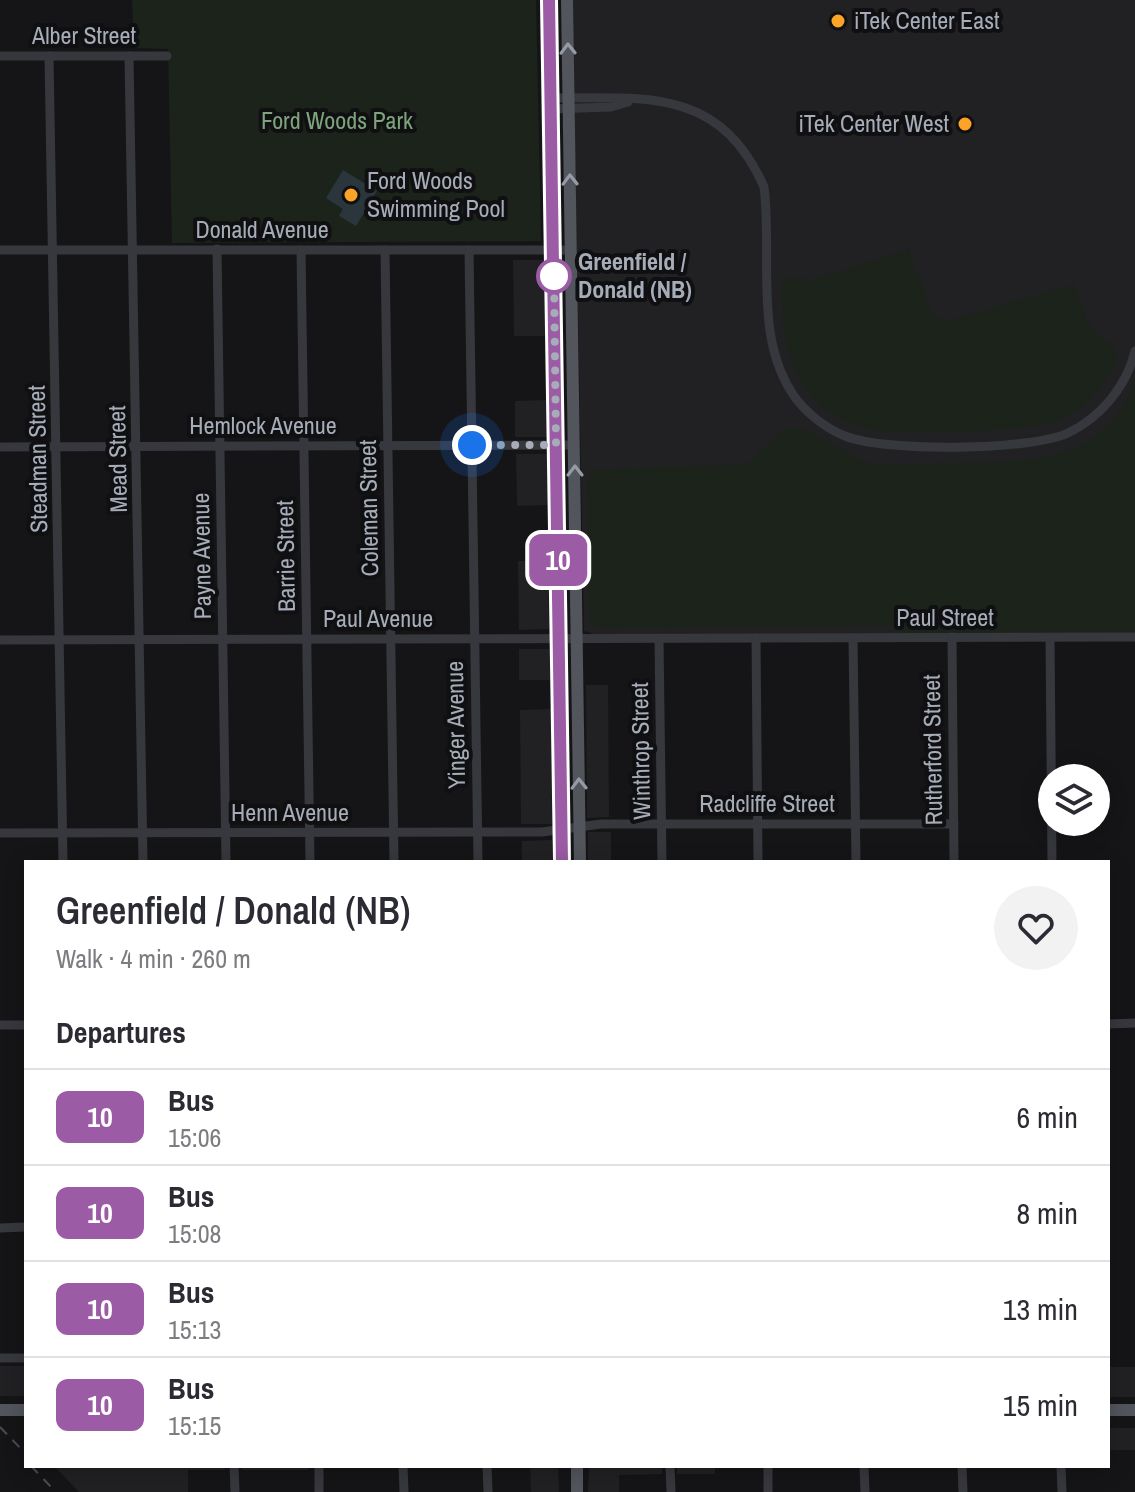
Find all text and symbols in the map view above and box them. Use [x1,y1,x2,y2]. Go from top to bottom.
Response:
place label: iTek Center East [854,4,1000,36]
marker: iTek Center East [829,12,847,30]
street label: Alber Street [31,19,136,51]
one-way arrow [559,42,577,55]
park label: Ford Woods Park [261,104,413,136]
place label: iTek Center West [798,107,950,139]
marker: iTek Center West [956,115,974,133]
place label: Ford Woods Swimming Pool [367,164,505,224]
one-way arrow [561,173,579,186]
marker: Ford Woods Swimming Pool [342,186,360,204]
street label: Donald Avenue [195,213,329,245]
place label: Greenfield / Donald (NB) [578,245,692,305]
marker: Greenfield / Donald (NB) [537,259,571,293]
street label: Steadman Street [20,384,54,533]
street label: Mead Street [100,405,134,513]
street label: Hemlock Avenue [189,409,337,441]
your location [452,425,492,465]
street label: Coleman Street [351,439,385,577]
one-way arrow [566,464,583,477]
street label: Payne Avenue [184,492,218,620]
street label: Barrie Street [268,499,302,612]
line badge: 10 [522,534,594,586]
text: 10 [545,541,571,579]
street label: Paul Street [896,601,994,633]
street label: Paul Avenue [323,602,433,634]
street label: Yinger Avenue [438,661,472,789]
street label: Rutherford Street [915,674,949,826]
street label: Winthrop Street [623,681,657,820]
map controls [1038,764,1110,836]
button: layers [1038,764,1110,836]
one-way arrow [570,777,588,790]
street label: Radcliffe Street [699,787,835,819]
street label: Henn Avenue [231,796,349,828]
text: Greenfield / Donald (NB) [56,885,410,936]
button: heart [994,886,1078,970]
text: Walk · 4 min · 260 m [56,941,251,976]
text: Departures [56,1012,186,1052]
text: Bus [168,1080,214,1120]
text: 6 min [1016,1097,1078,1137]
text: 10 [87,1098,113,1136]
text: 15:06 [168,1120,221,1155]
text: Bus [168,1176,214,1216]
text: 8 min [1016,1193,1078,1233]
text: 10 [87,1194,113,1232]
text: 15:08 [168,1216,221,1251]
text: Bus [168,1272,214,1312]
text: 13 min [1003,1289,1078,1329]
text: 10 [87,1290,113,1328]
text: 15:13 [168,1312,221,1347]
text: Bus [168,1368,214,1408]
text: 15 min [1003,1385,1078,1425]
text: 10 [87,1386,113,1424]
text: 15:15 [168,1408,221,1443]

